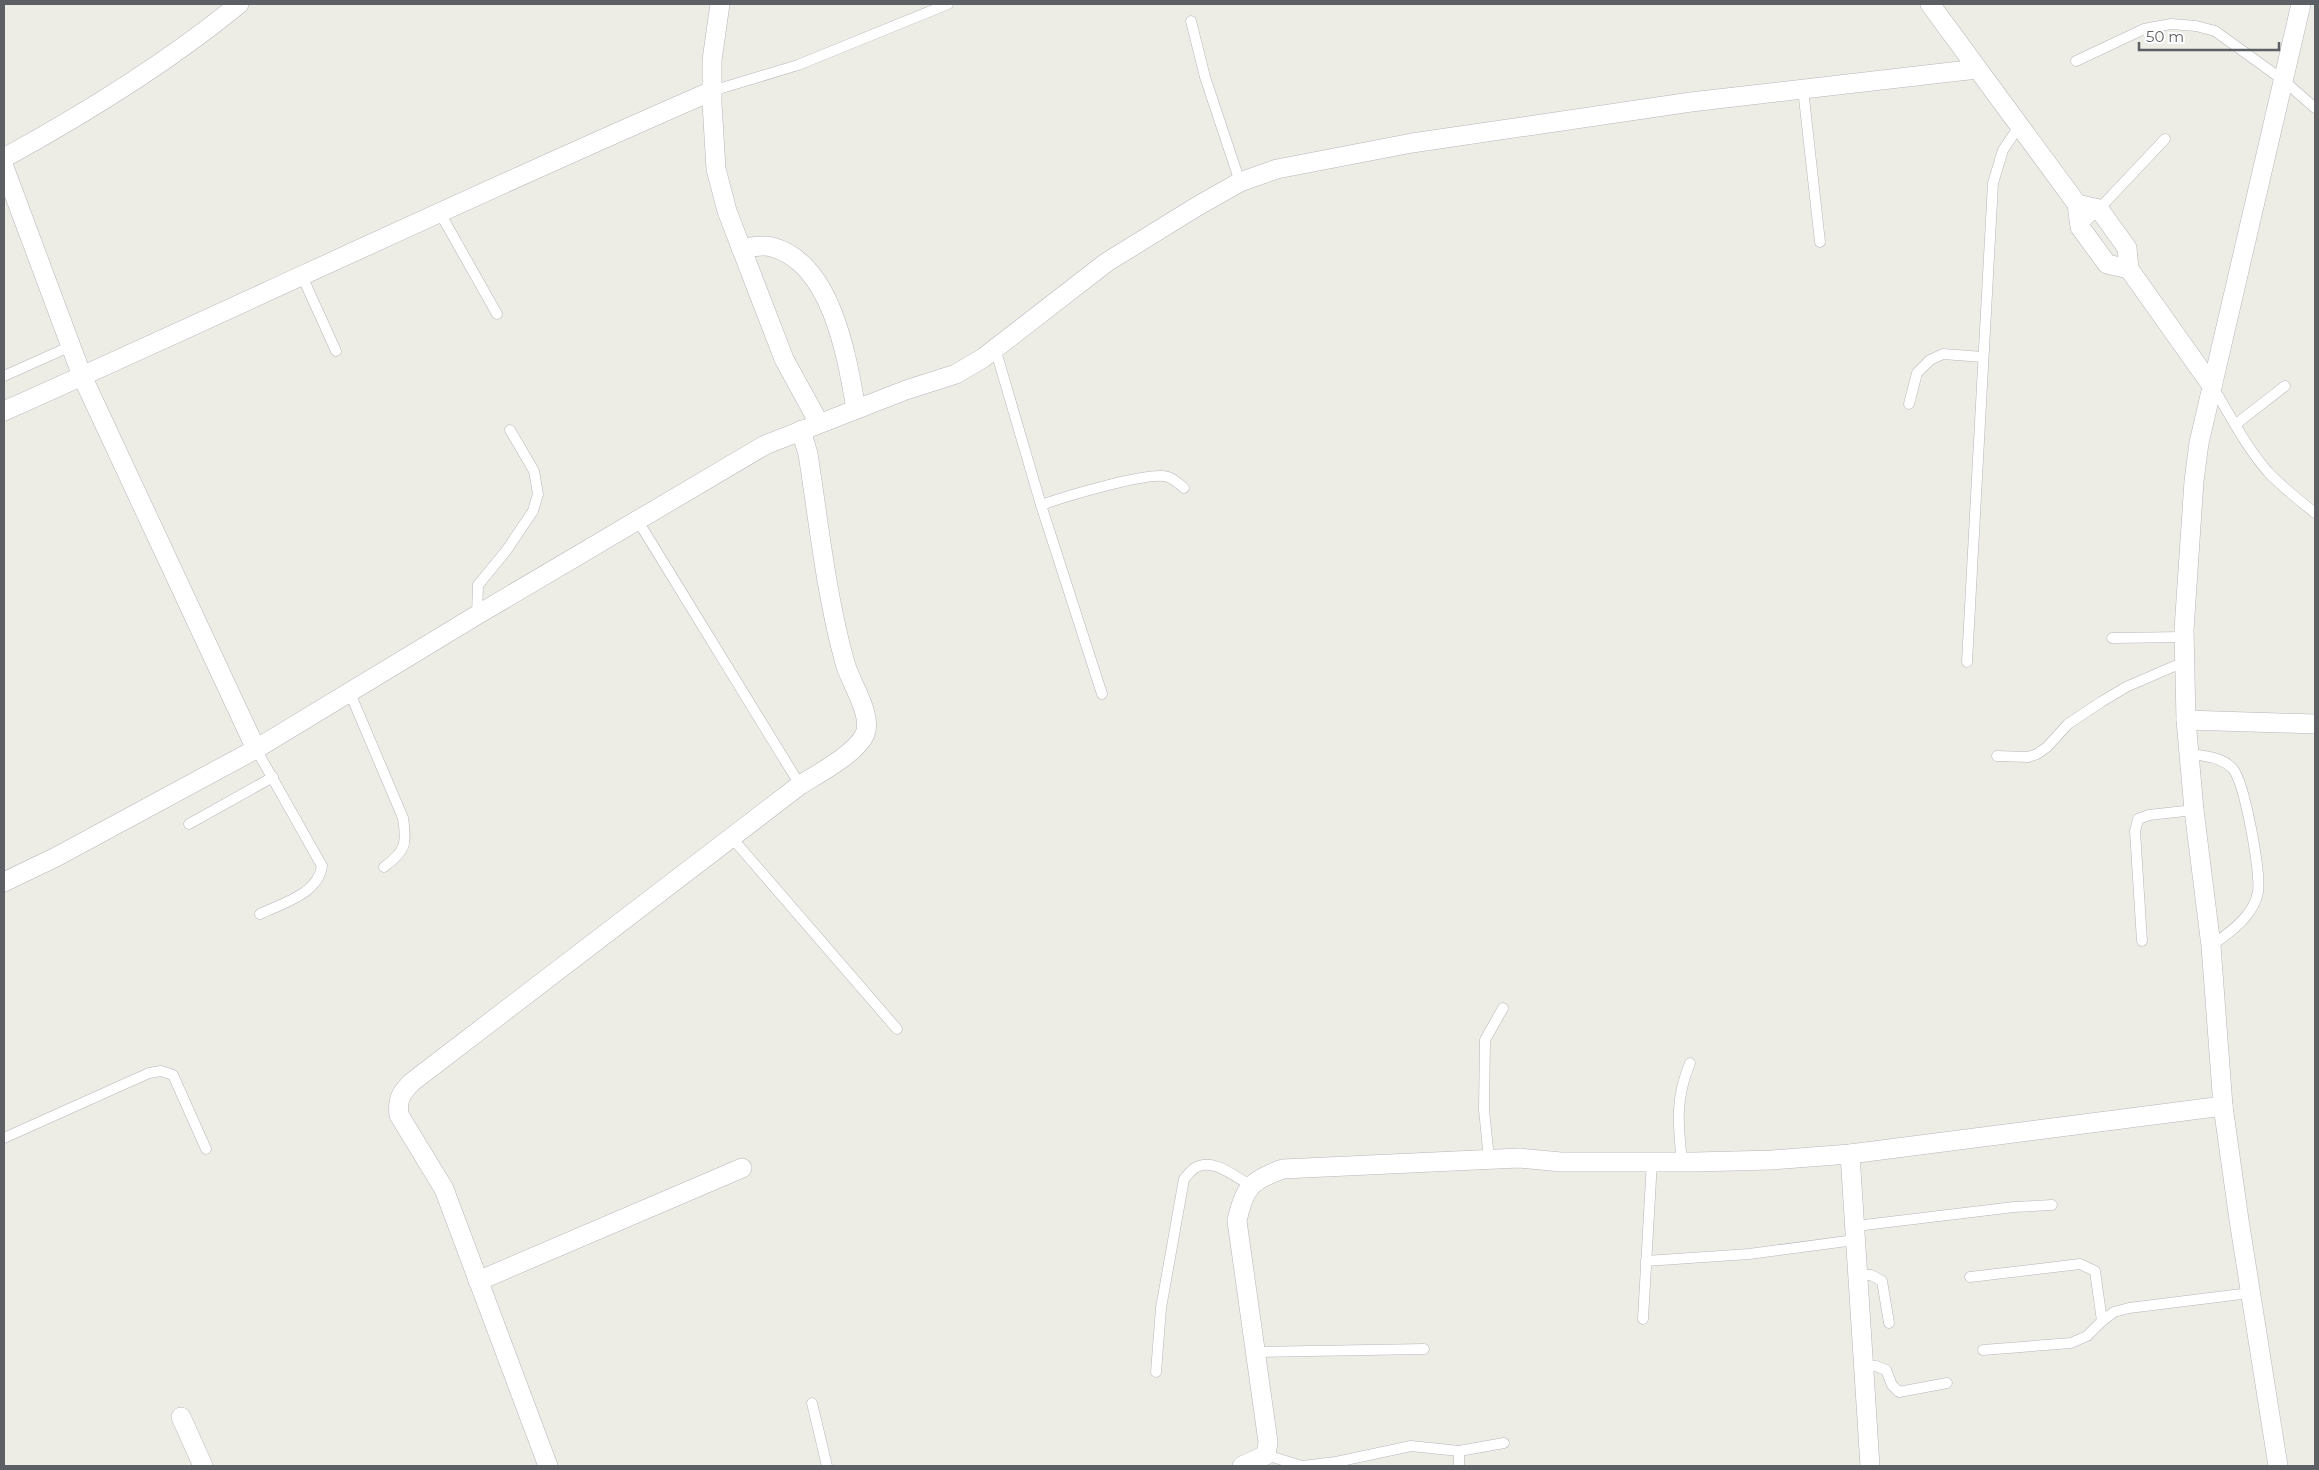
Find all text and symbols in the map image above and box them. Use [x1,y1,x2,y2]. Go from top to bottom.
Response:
scale bar [2139,20,2279,52]
text: 50 m [2146,27,2184,46]

